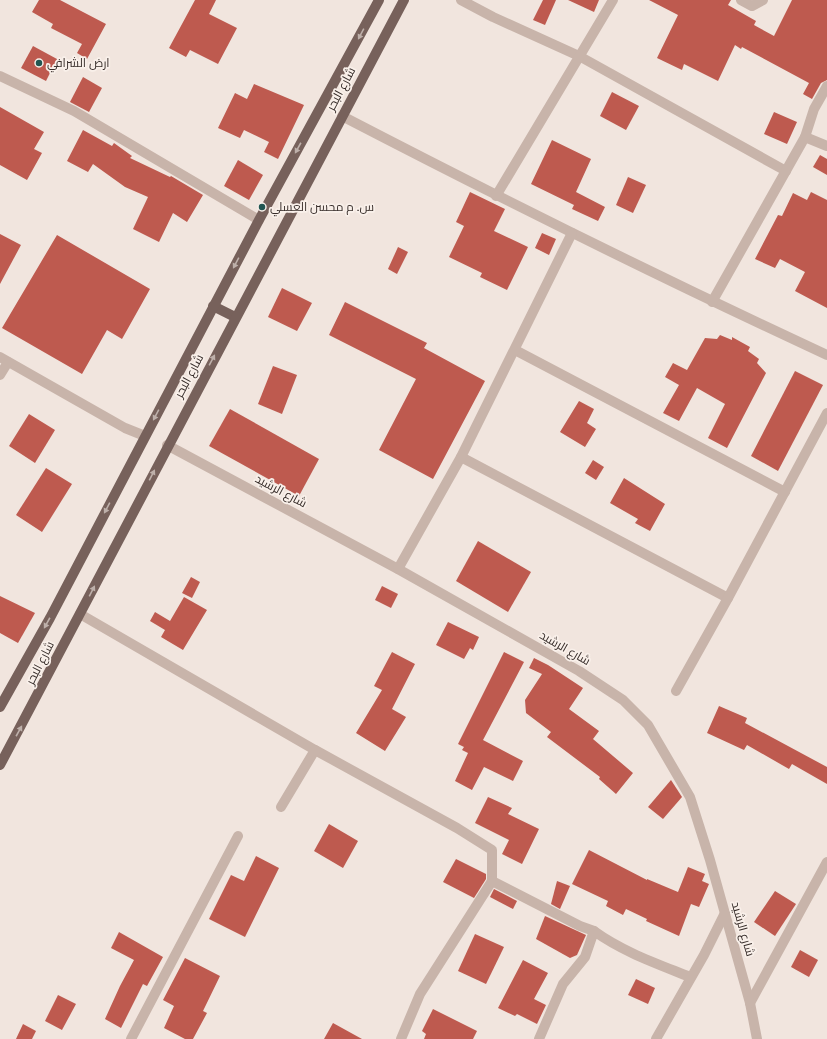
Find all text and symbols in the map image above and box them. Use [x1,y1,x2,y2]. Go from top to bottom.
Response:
one-way arrow [357,28,364,40]
place label: ارض الشرافي [47,56,110,73]
marker: ارض الشرافي [34,58,44,68]
street label: شارع البحر [323,65,359,114]
one-way arrow [295,143,302,154]
place label: س. م محسن العسلي [270,200,374,217]
marker: س. م محسن العسلي [257,202,267,212]
one-way arrow [233,257,240,268]
street label: شارع البحر [171,352,207,401]
one-way arrow [209,354,215,366]
one-way arrow [153,409,159,421]
one-way arrow [149,470,155,481]
street label: شارع الرشيد [252,472,309,511]
one-way arrow [104,502,111,514]
one-way arrow [89,585,95,597]
one-way arrow [44,617,50,629]
street label: شارع الرشيد [537,628,593,669]
street label: شارع البحر [23,639,58,688]
one-way arrow [15,725,22,737]
street label: شارع الرشيد [728,900,757,958]

